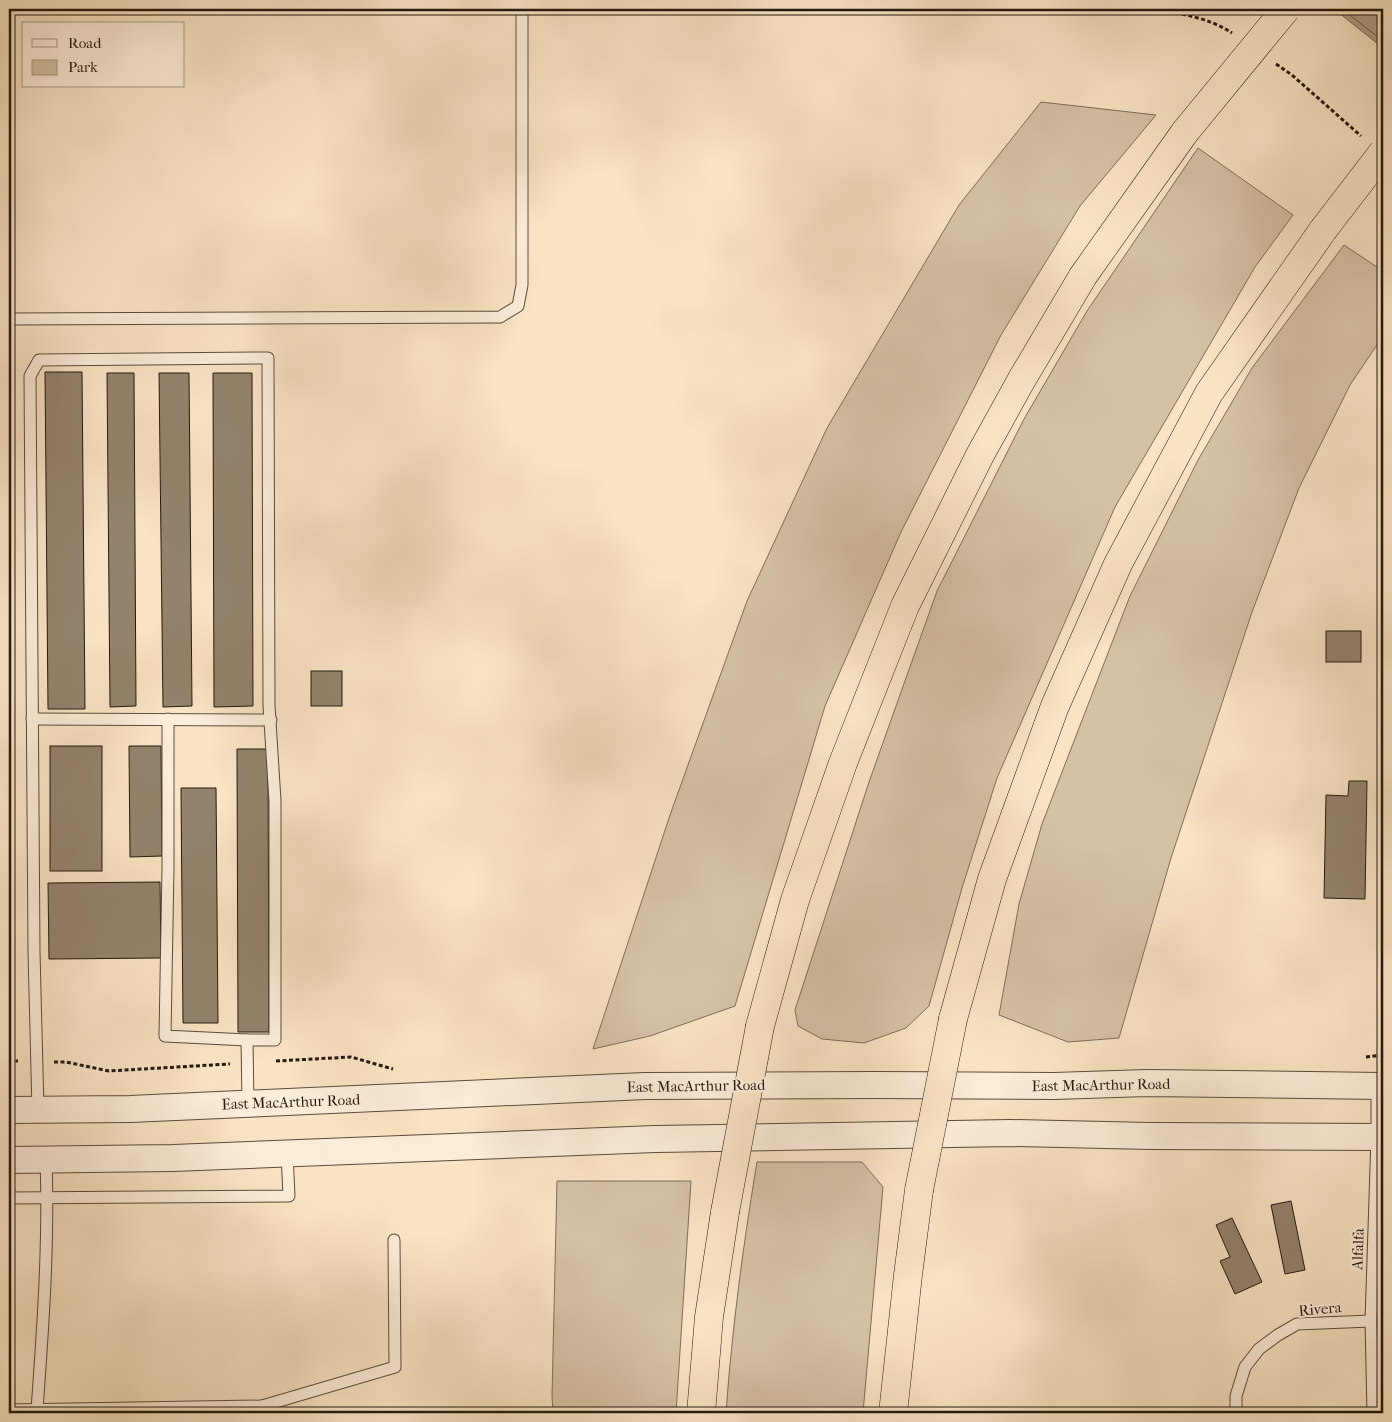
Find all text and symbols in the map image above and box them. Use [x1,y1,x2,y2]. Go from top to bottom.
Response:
legend [22,22,185,88]
text: Road [68,34,102,52]
text: Park [68,58,98,76]
street label: East MacArthur Road [1031,1075,1171,1095]
street label: East MacArthur Road [626,1076,766,1096]
street label: East MacArthur Road [221,1091,361,1113]
street label: Alfalfa [1348,1227,1368,1271]
street label: Rivera [1298,1298,1343,1320]

